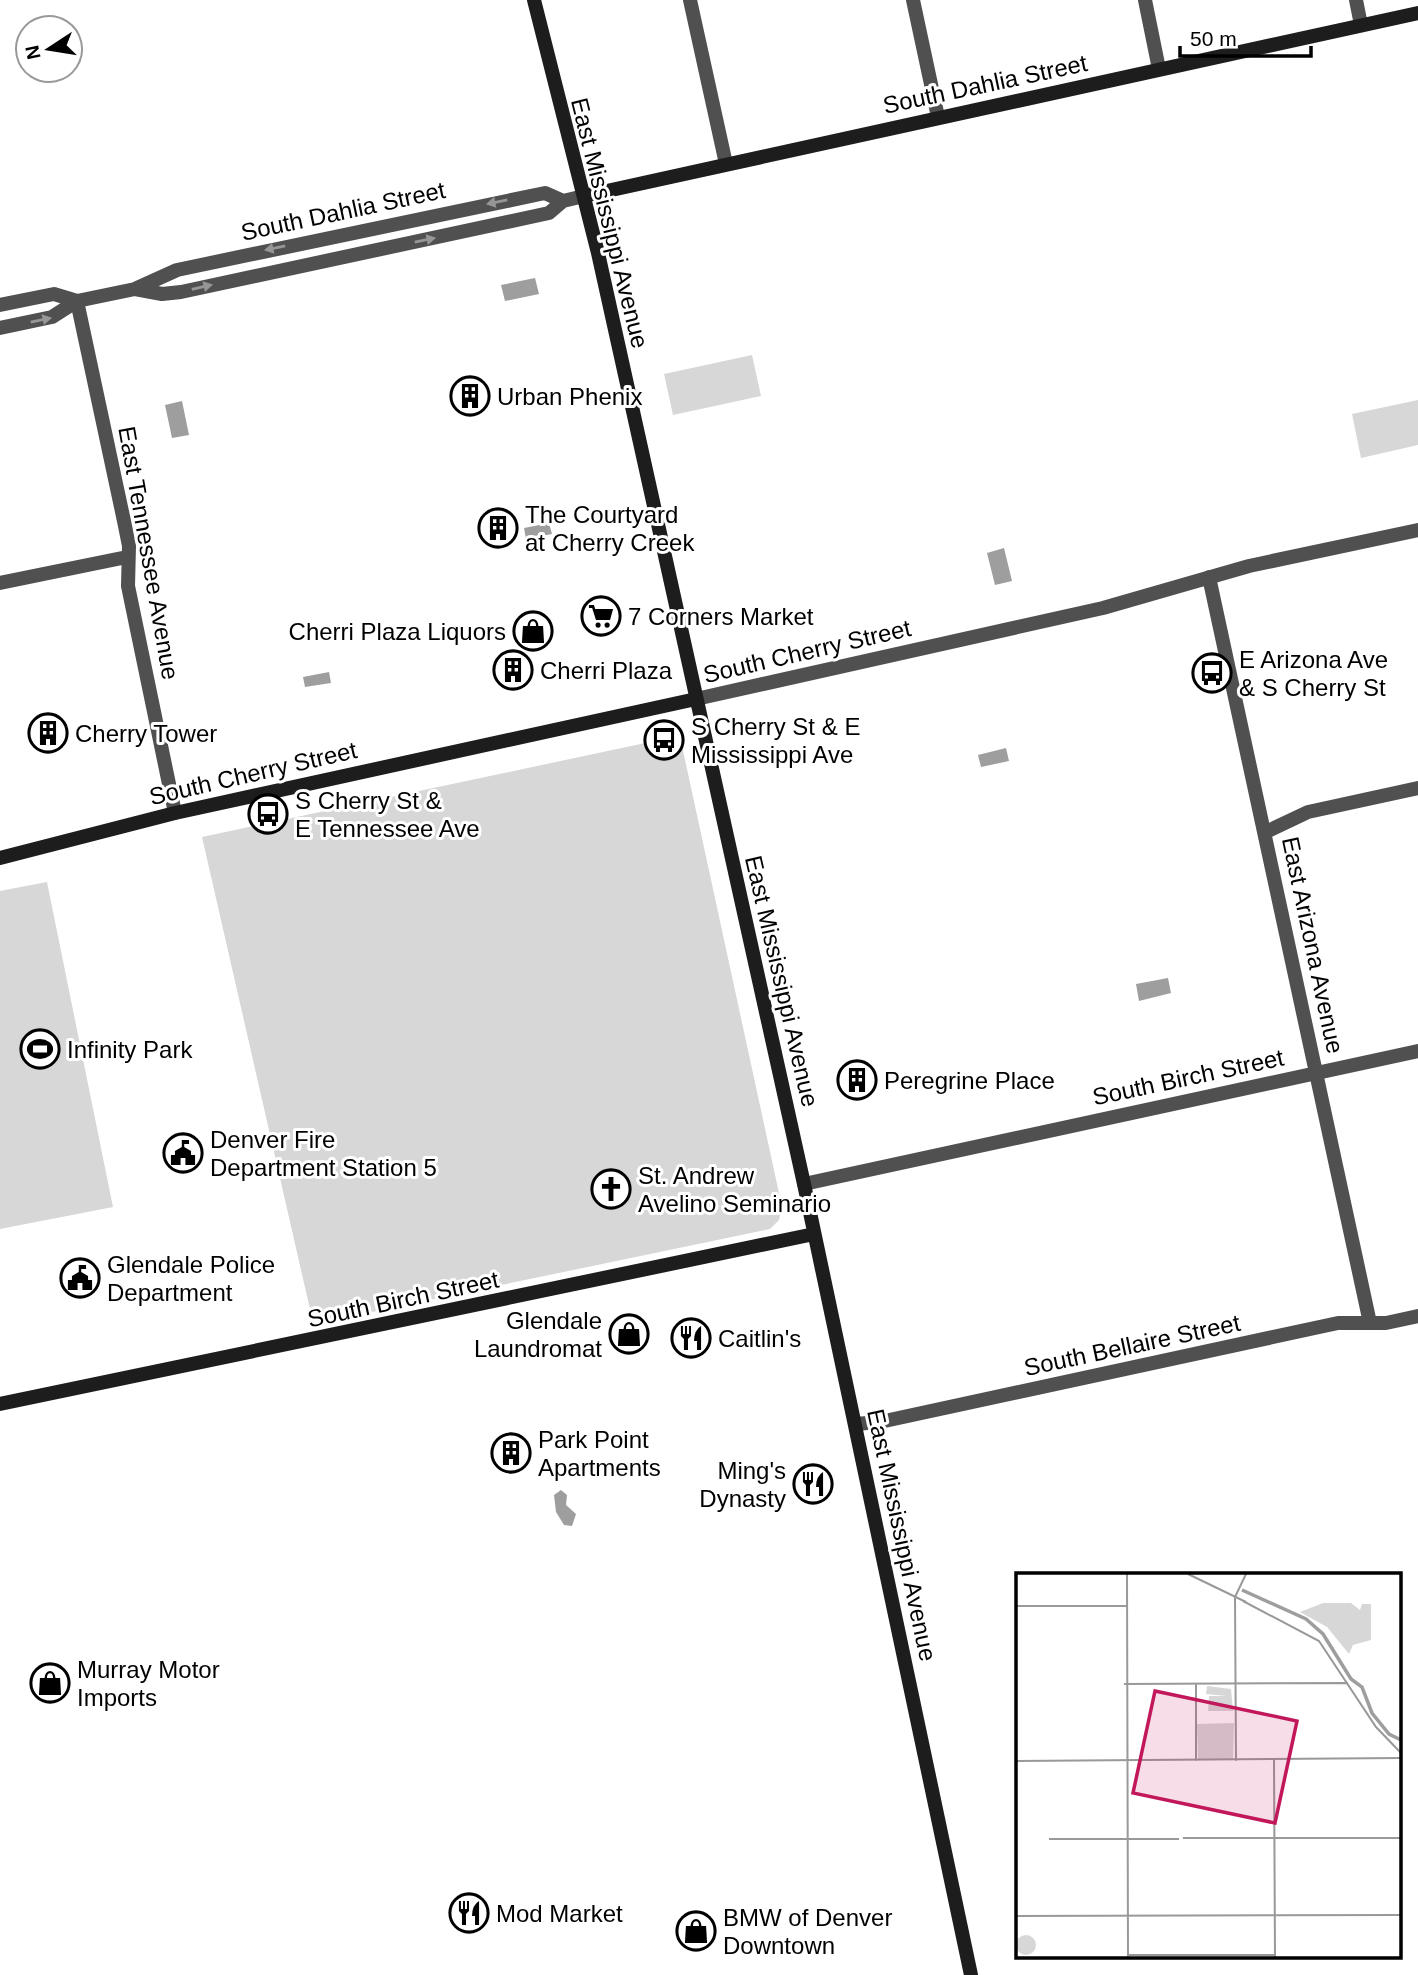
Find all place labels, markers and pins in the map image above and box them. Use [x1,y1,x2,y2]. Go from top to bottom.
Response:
building icon: Urban Phenix [449,375,491,417]
place label: Urban Phenix [497,383,642,410]
place label: The Courtyard at Cherry Creek [525,501,695,556]
building icon: The Courtyard at Cherry Creek [477,507,519,549]
supermarket icon: 7 Corners Market [580,595,622,637]
place label: 7 Corners Market [628,603,814,630]
shop icon: Cherri Plaza Liquors [512,610,554,652]
place label: Cherri Plaza Liquors [289,618,506,645]
place label: E Arizona Ave & S Cherry St [1239,646,1388,701]
building icon: Cherri Plaza [492,649,534,691]
bus stop icon: E Arizona Ave & S Cherry St [1191,652,1233,694]
place label: Cherri Plaza [540,657,673,684]
building icon: Cherry Tower [27,712,69,754]
place label: S Cherry St & E Mississippi Ave [691,713,860,768]
bus stop icon: S Cherry St & E Mississippi Ave [643,719,685,761]
place label: Cherry Tower [75,720,217,747]
place label: S Cherry St & E Tennessee Ave [295,787,480,842]
bus stop icon: S Cherry St & E Tennessee Ave [247,793,289,835]
sports icon: Infinity Park [19,1028,61,1070]
place label: Infinity Park [67,1036,193,1063]
building icon: Peregrine Place [836,1059,878,1101]
place label: Peregrine Place [884,1067,1055,1094]
place label: Denver Fire Department Station 5 [210,1126,437,1181]
public building icon: Denver Fire Department Station 5 [162,1132,204,1174]
place label: St. Andrew Avelino Seminario [638,1162,831,1217]
church icon: St. Andrew Avelino Seminario [590,1168,632,1210]
place label: Glendale Police Department [107,1251,275,1306]
public building icon: Glendale Police Department [59,1257,101,1299]
place label: Glendale Laundromat [474,1307,602,1362]
shop icon: Glendale Laundromat [608,1313,650,1355]
restaurant icon: Caitlin's [670,1317,712,1359]
place label: Caitlin's [718,1325,801,1352]
place label: Park Point Apartments [538,1426,661,1481]
building icon: Park Point Apartments [490,1432,532,1474]
place label: Ming's Dynasty [699,1457,786,1512]
restaurant icon: Ming's Dynasty [792,1463,834,1505]
place label: Murray Motor Imports [77,1656,220,1711]
shop icon: Murray Motor Imports [29,1662,71,1704]
restaurant icon: Mod Market [448,1892,490,1934]
place label: Mod Market [496,1900,623,1927]
place label: BMW of Denver Downtown [723,1904,892,1959]
shop icon: BMW of Denver Downtown [675,1910,717,1952]

